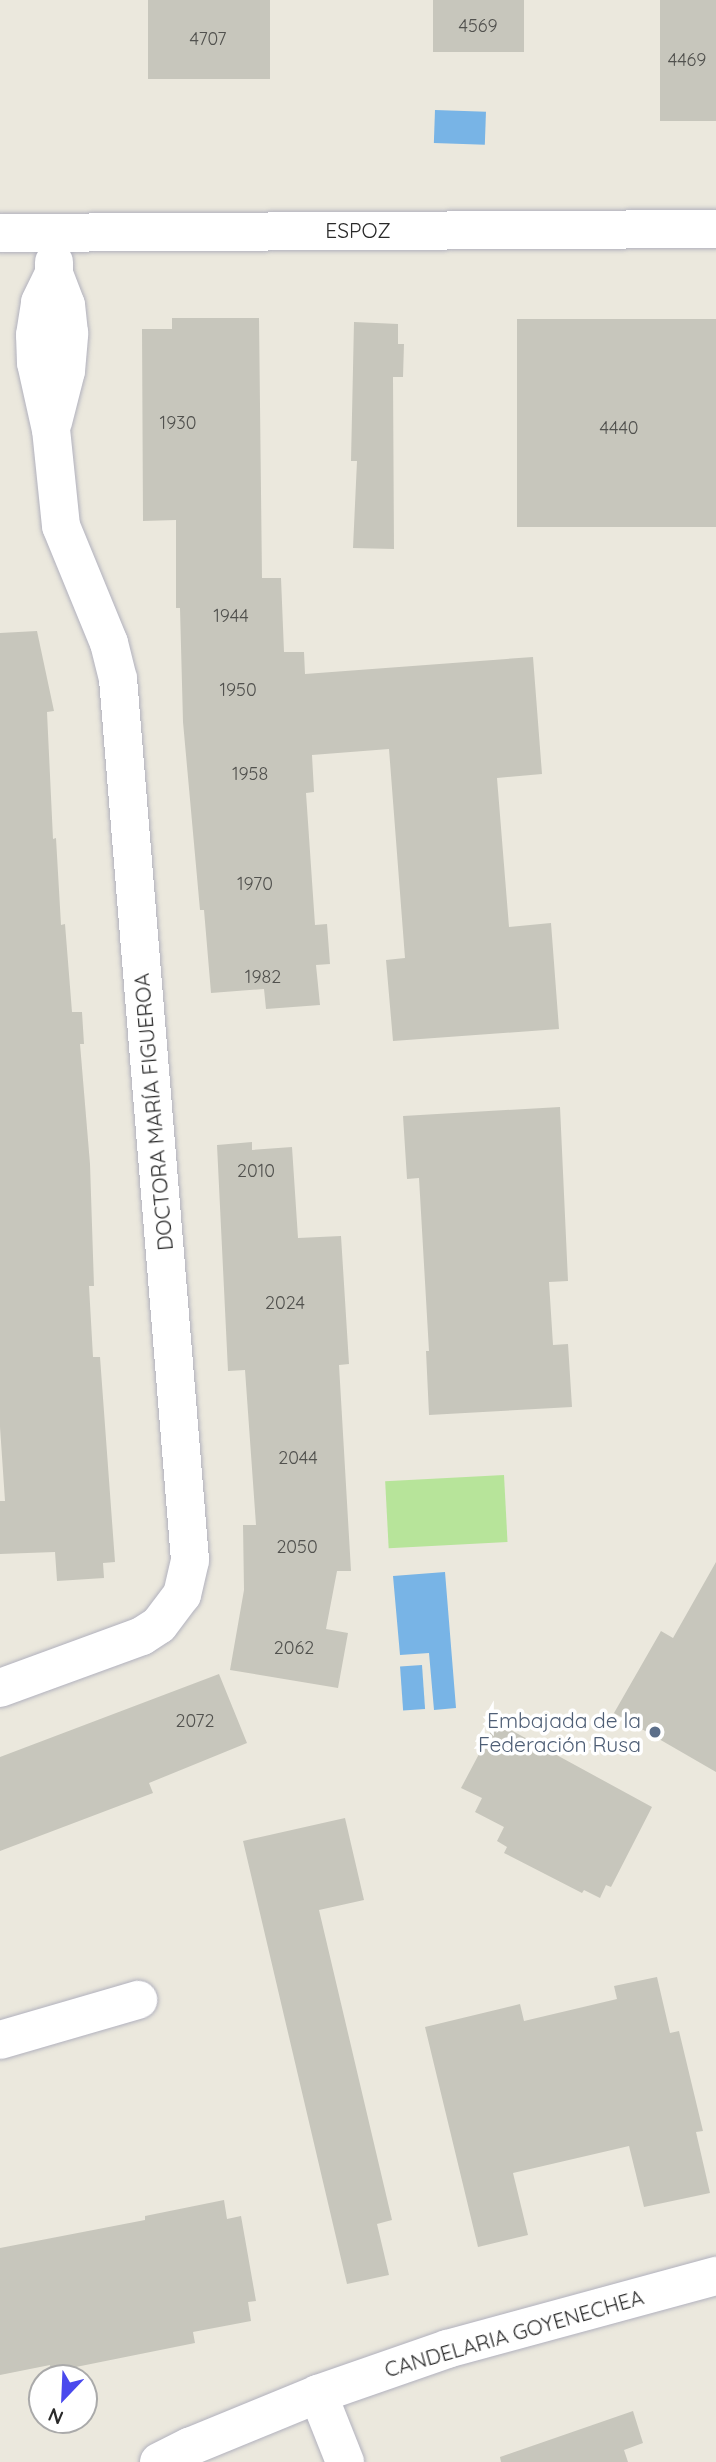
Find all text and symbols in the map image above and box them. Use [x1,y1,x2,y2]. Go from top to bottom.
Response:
house number: 4569 [458,15,498,37]
house number: 4707 [189,28,227,50]
house number: 4469 [668,49,706,71]
street label: ESPOZ [325,217,391,243]
house number: 1930 [160,412,196,434]
house number: 4440 [599,417,639,439]
house number: 1944 [213,605,249,627]
house number: 1950 [219,679,257,701]
house number: 1958 [232,763,268,785]
house number: 1970 [237,873,273,895]
house number: 1982 [245,966,281,988]
street label: DOCTORA MARÍA FIGUEROA [128,972,178,1252]
house number: 2010 [237,1160,275,1182]
house number: 2024 [265,1292,305,1314]
house number: 2044 [278,1447,318,1469]
house number: 2050 [276,1536,318,1558]
house number: 2062 [274,1637,314,1659]
place label: Embajada de la Federación Rusa [478,1707,641,1757]
house number: 2072 [176,1710,214,1732]
marker: Embajada de la Federación Rusa [647,1724,663,1740]
street label: CANDELARIA GOYENECHEA [382,2284,646,2382]
north arrow [28,2364,98,2434]
text: N [44,2403,67,2430]

